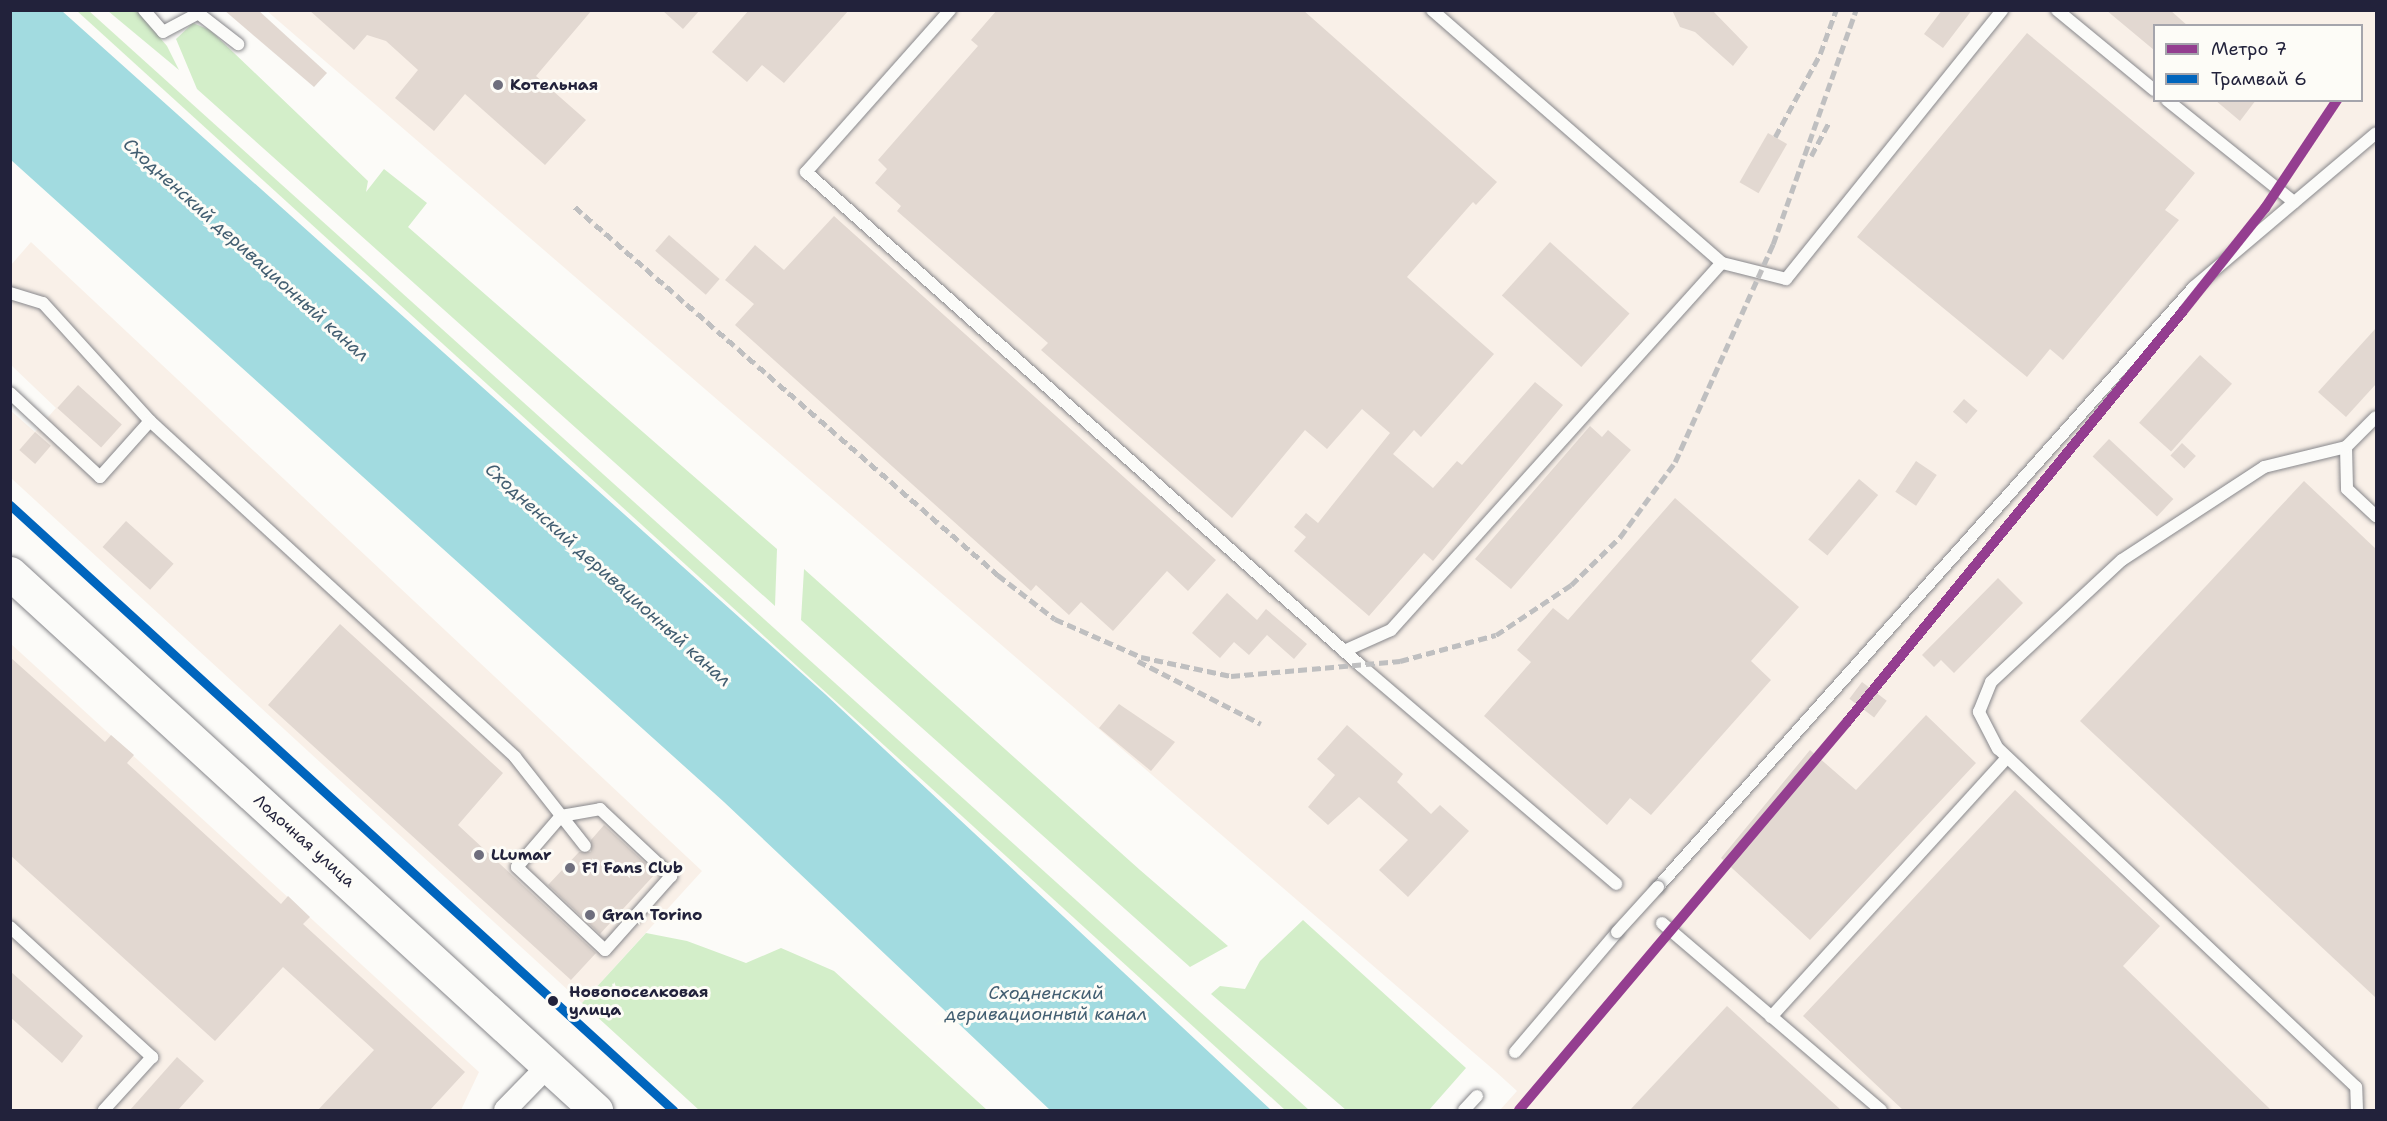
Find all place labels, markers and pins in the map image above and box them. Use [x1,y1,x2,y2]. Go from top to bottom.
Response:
place label: Котельная [510,75,598,95]
marker: Котельная [491,78,505,92]
place label: LLumar [491,845,552,865]
marker: LLumar [472,848,486,862]
place label: F1 Fans Club [582,858,683,878]
marker: F1 Fans Club [563,861,577,875]
place label: Gran Torino [602,905,702,925]
marker: Gran Torino [583,908,597,922]
place label: Новопоселковая улица [569,982,708,1020]
marker: Новопоселковая улица [542,990,564,1012]

